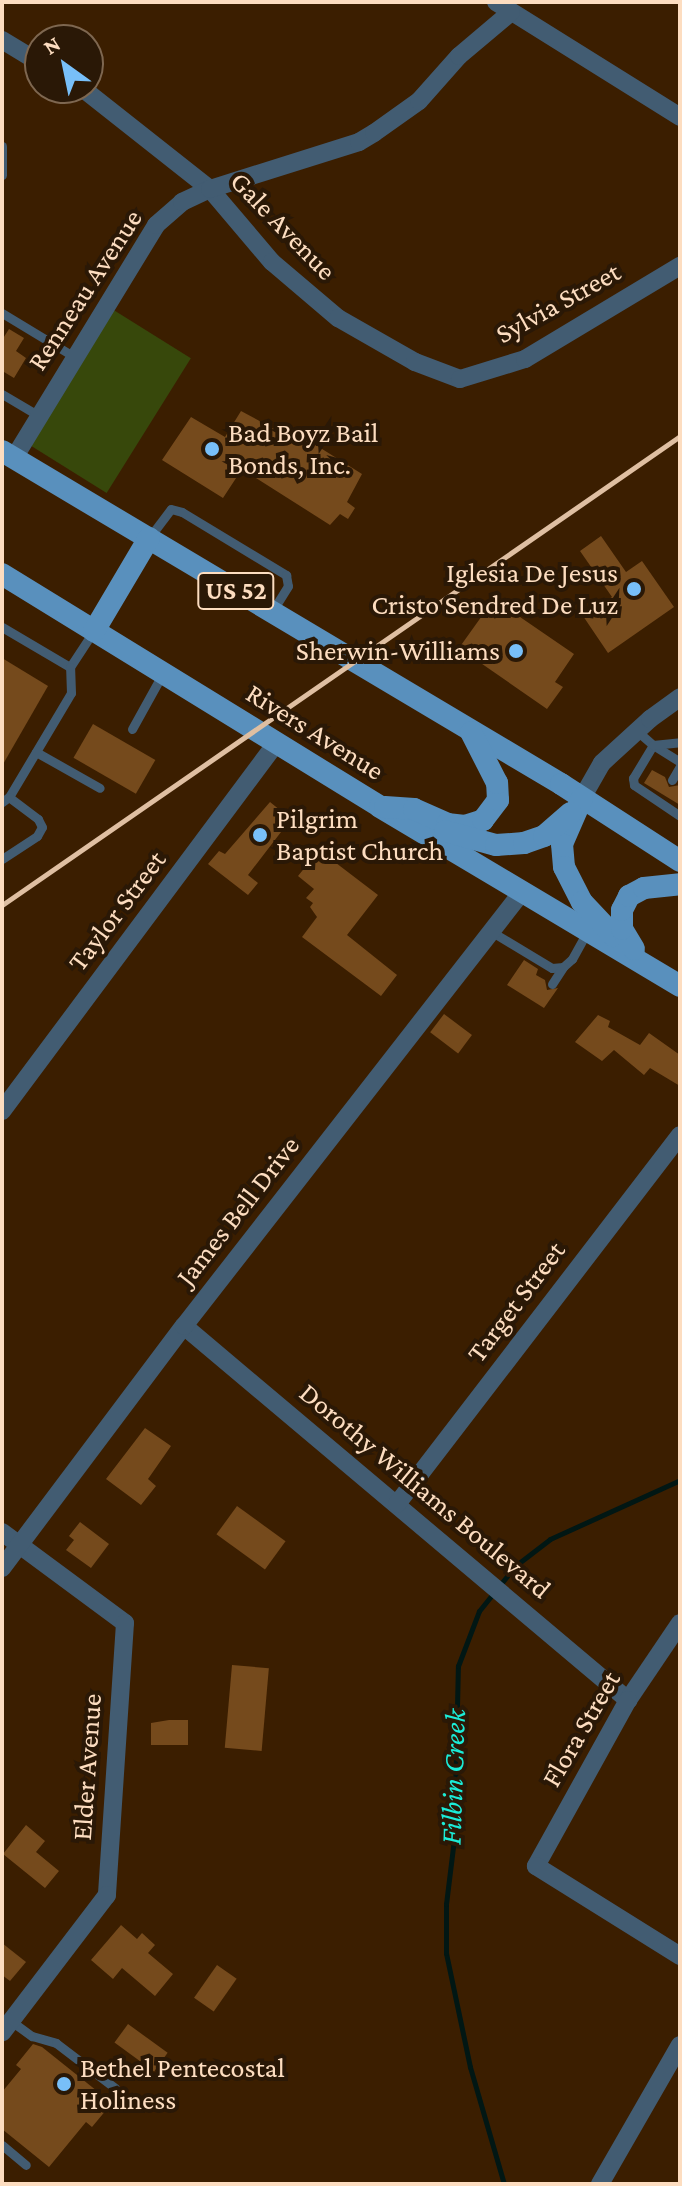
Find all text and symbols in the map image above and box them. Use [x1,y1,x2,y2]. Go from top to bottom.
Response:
north arrow [24,24,104,104]
text: N [39,31,65,60]
street label: Gale Avenue [223,165,343,287]
street label: Renneau Avenue [20,203,150,377]
street label: Sylvia Street [490,255,626,351]
place label: Bad Boyz Bail Bonds, Inc. [228,416,378,482]
marker: Bad Boyz Bail Bonds, Inc. [203,440,221,458]
place label: Iglesia De Jesus Cristo Sendred De Luz [371,556,618,622]
road number: US 52 [196,569,276,613]
marker: Iglesia De Jesus Cristo Sendred De Luz [625,580,643,598]
place label: Sherwin-Williams [296,634,500,668]
marker: Sherwin-Williams [507,642,525,660]
street label: Rivers Avenue [240,676,390,788]
place label: Pilgrim Baptist Church [276,802,443,868]
marker: Pilgrim Baptist Church [251,826,269,844]
street label: Taylor Street [61,844,173,978]
street label: James Bell Drive [169,1129,307,1293]
street label: Target Street [460,1235,572,1369]
street label: Dorothy Williams Boulevard [292,1376,558,1606]
street label: Flora Street [534,1665,628,1793]
street label: Elder Avenue [65,1692,109,1842]
water label: Filbin Creek [433,1709,473,1845]
place label: Bethel Pentecostal Holiness [80,2051,285,2117]
marker: Bethel Pentecostal Holiness [55,2075,73,2093]

